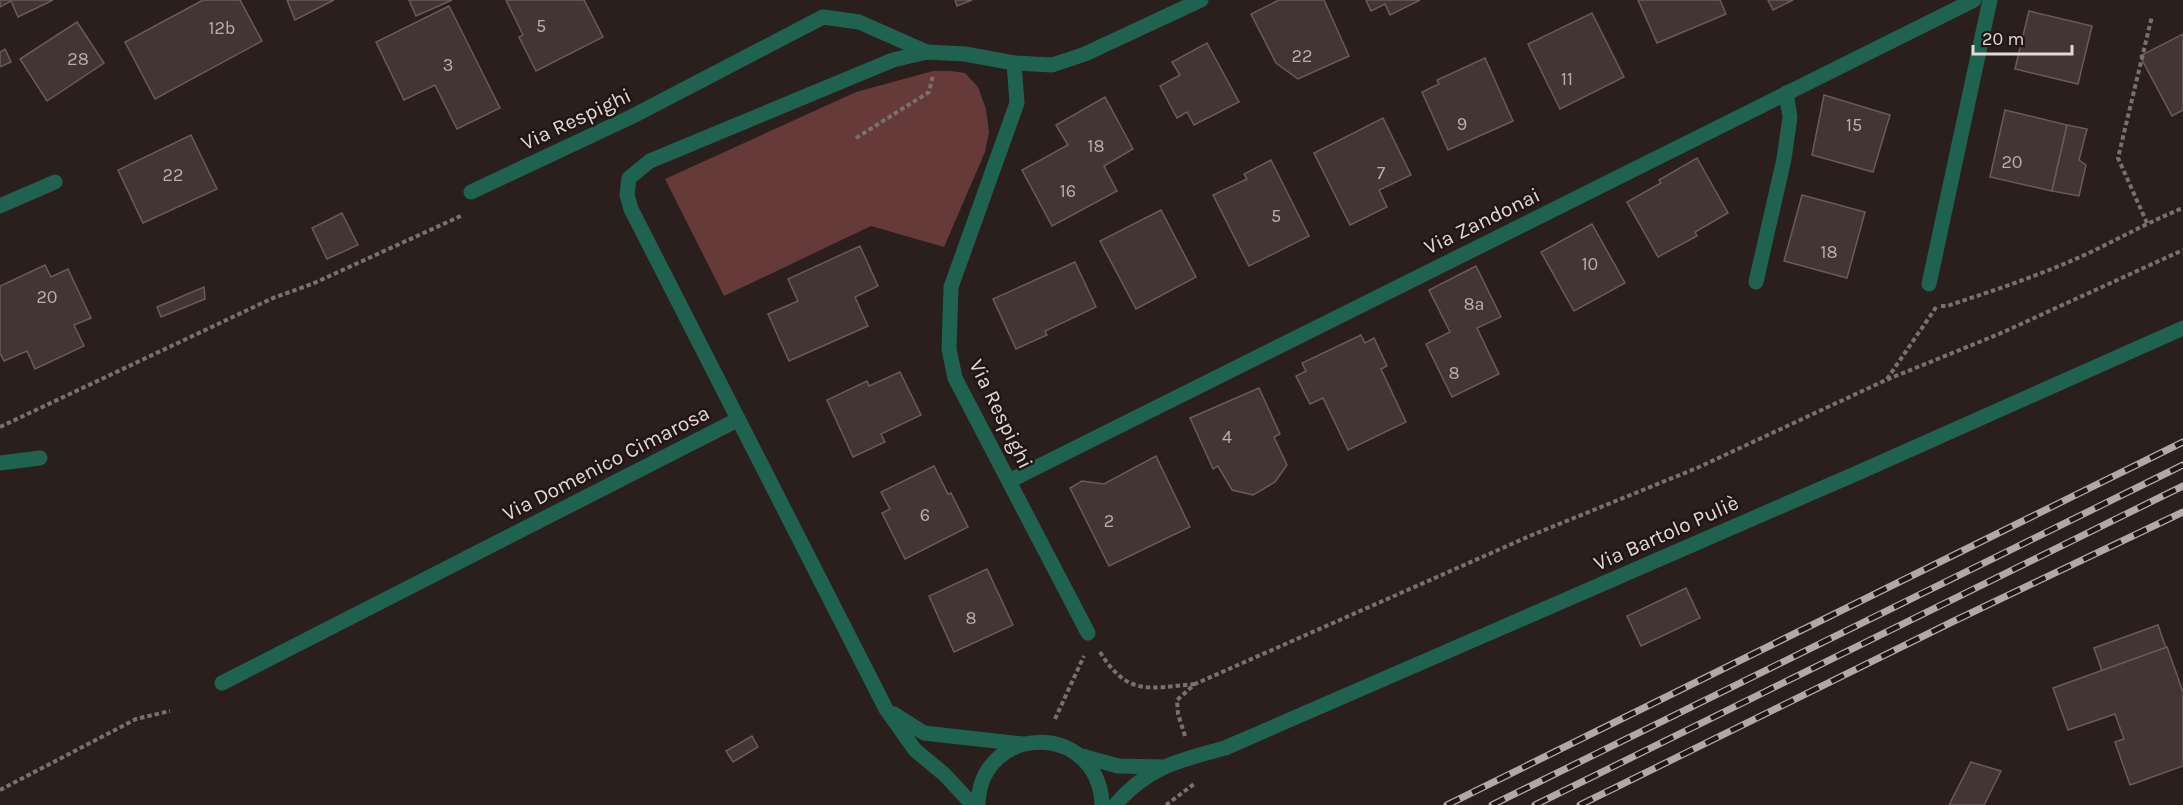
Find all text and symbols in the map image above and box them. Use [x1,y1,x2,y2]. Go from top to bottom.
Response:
house number: 5 [536,15,546,37]
house number: 12b [208,17,236,39]
scale bar [1973,18,2072,56]
text: 20 m [1982,28,2024,50]
house number: 22 [1292,45,1312,67]
house number: 28 [67,48,89,70]
house number: 3 [443,54,453,76]
house number: 11 [1561,68,1573,90]
street label: Via Respighi [517,83,635,155]
house number: 9 [1457,113,1467,135]
house number: 15 [1846,114,1862,136]
house number: 18 [1087,135,1105,157]
house number: 20 [2001,151,2023,173]
house number: 7 [1377,162,1386,184]
house number: 22 [163,164,183,186]
house number: 16 [1060,180,1076,202]
street label: Via Zandonai [1420,183,1544,259]
house number: 5 [1271,205,1281,227]
house number: 18 [1820,241,1838,263]
house number: 10 [1582,253,1598,275]
house number: 20 [36,286,58,308]
house number: 8a [1464,293,1484,315]
street label: Via Respighi [964,355,1038,473]
house number: 8 [1448,362,1460,384]
street label: Via Domenico Cimarosa [499,400,713,526]
house number: 4 [1222,426,1232,448]
street label: Via Bartolo Puliè [1590,490,1742,576]
house number: 6 [920,504,930,526]
house number: 2 [1104,510,1114,532]
house number: 8 [965,607,977,629]

